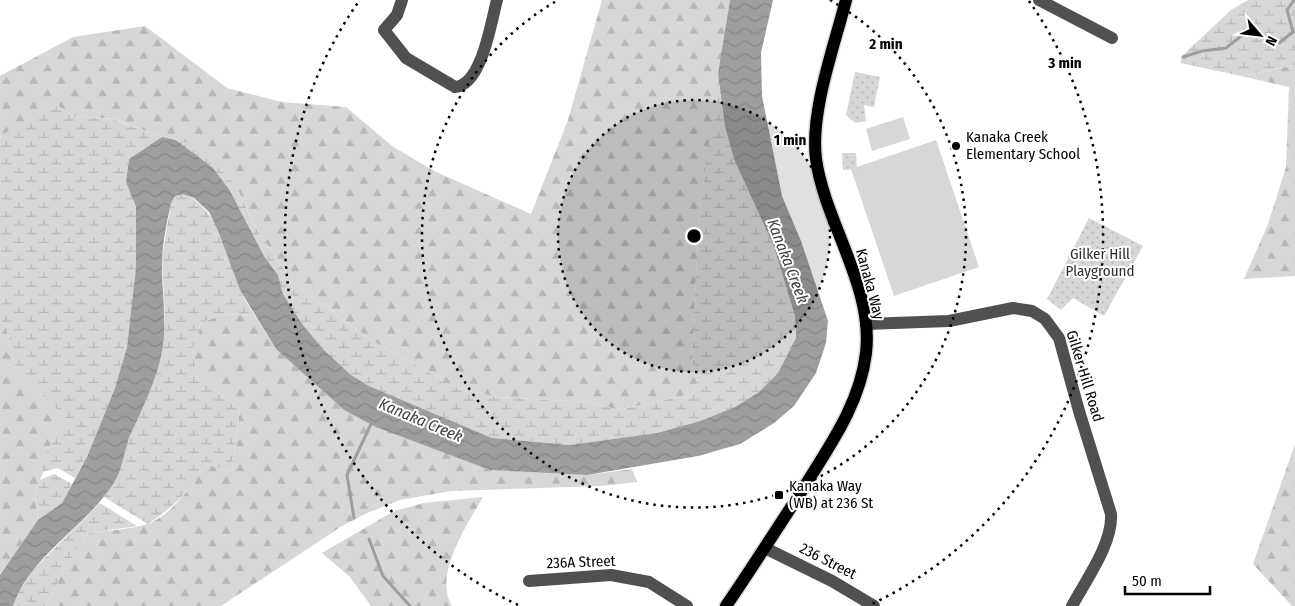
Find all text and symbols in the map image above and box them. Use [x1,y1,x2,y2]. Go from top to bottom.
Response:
north arrow [1235,10,1285,60]
text: N [1262,33,1281,49]
text: 2 min [868,35,903,53]
text: 3 min [1047,54,1082,72]
place label: Kanaka Creek Elementary School [966,128,1080,163]
text: 1 min [774,131,806,149]
marker: Kanaka Creek Elementary School [950,140,962,152]
water label: Kanaka Creek [763,216,813,306]
centre of rings [685,227,703,245]
park label: Gilker Hill Playground [1066,245,1134,280]
street label: Kanaka Way [852,247,888,322]
street label: Gilker Hill Road [1063,328,1107,424]
water label: Kanaka Creek [376,394,466,446]
place label: Kanaka Way (WB) at 236 St [789,477,873,512]
marker: Kanaka Way (WB) at 236 St [773,489,785,501]
street label: 236 Street [797,539,859,583]
street label: 236A Street [546,552,616,572]
scale bar [1125,564,1210,596]
text: 50 m [1132,572,1162,590]

